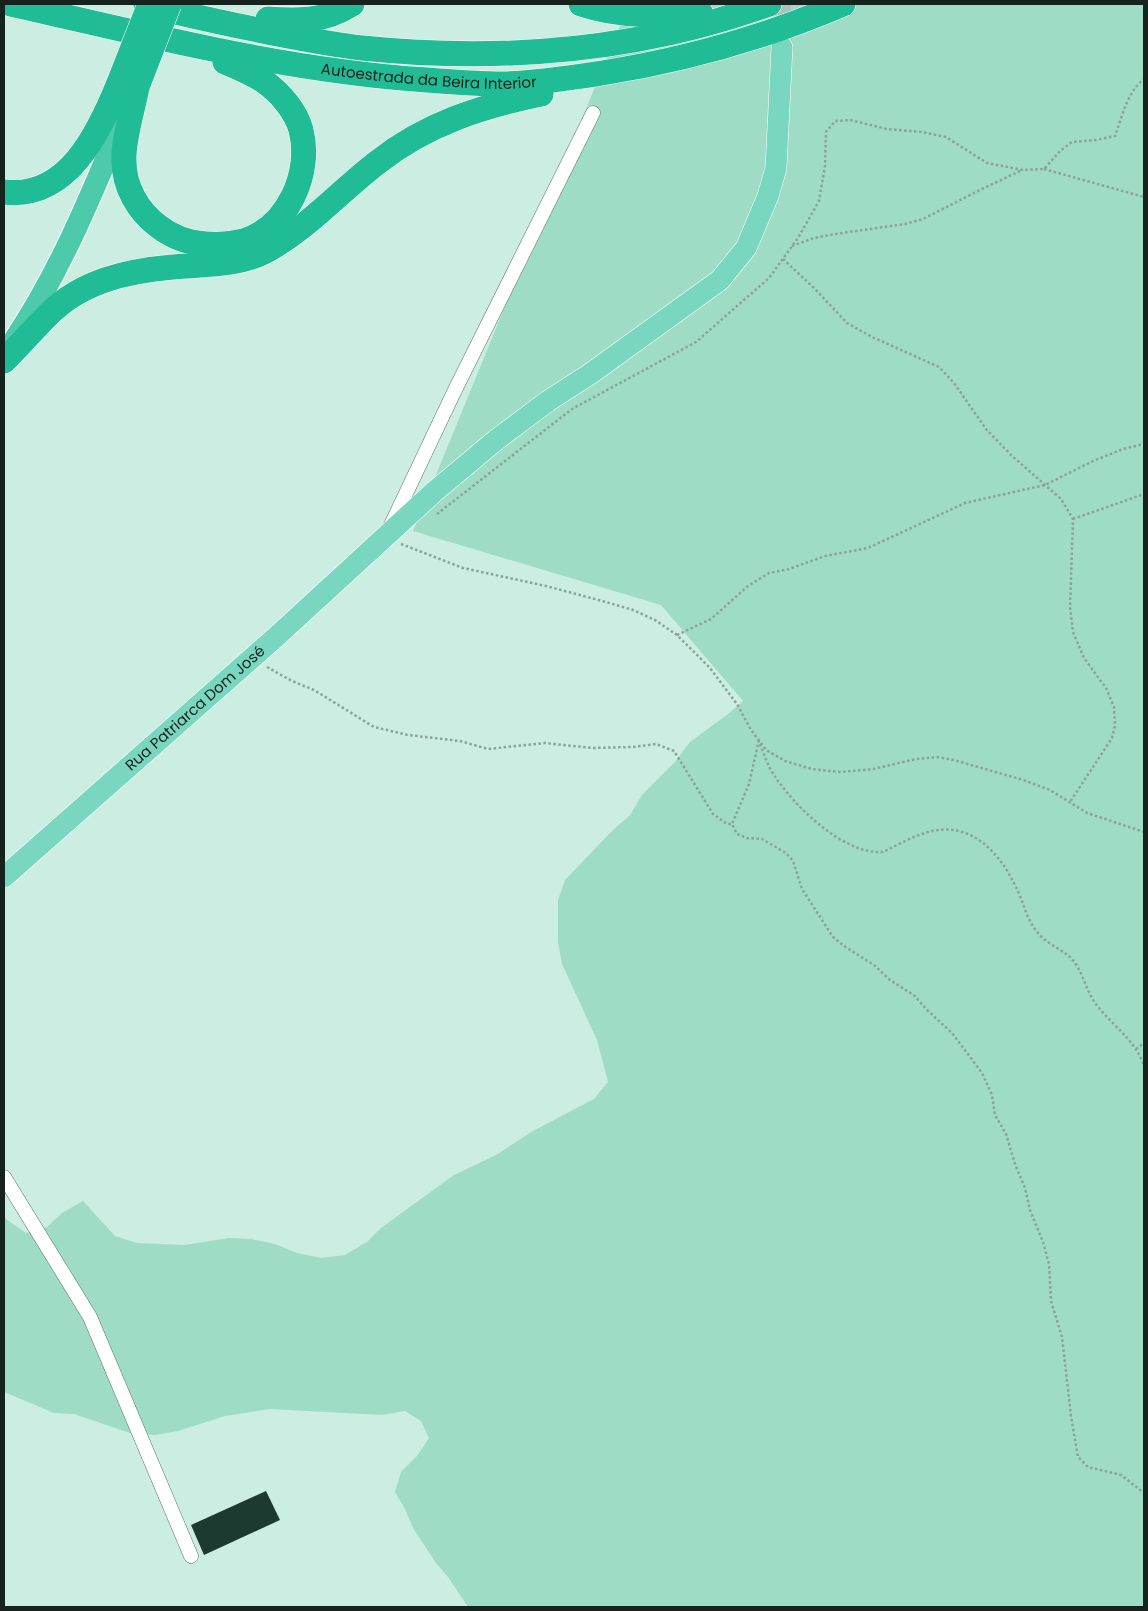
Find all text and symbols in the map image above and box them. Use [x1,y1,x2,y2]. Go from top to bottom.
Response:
street label: Autoestrada da Beira Interior [320,58,538,94]
street label: Rua Patriarca Dom José [120,640,269,775]

